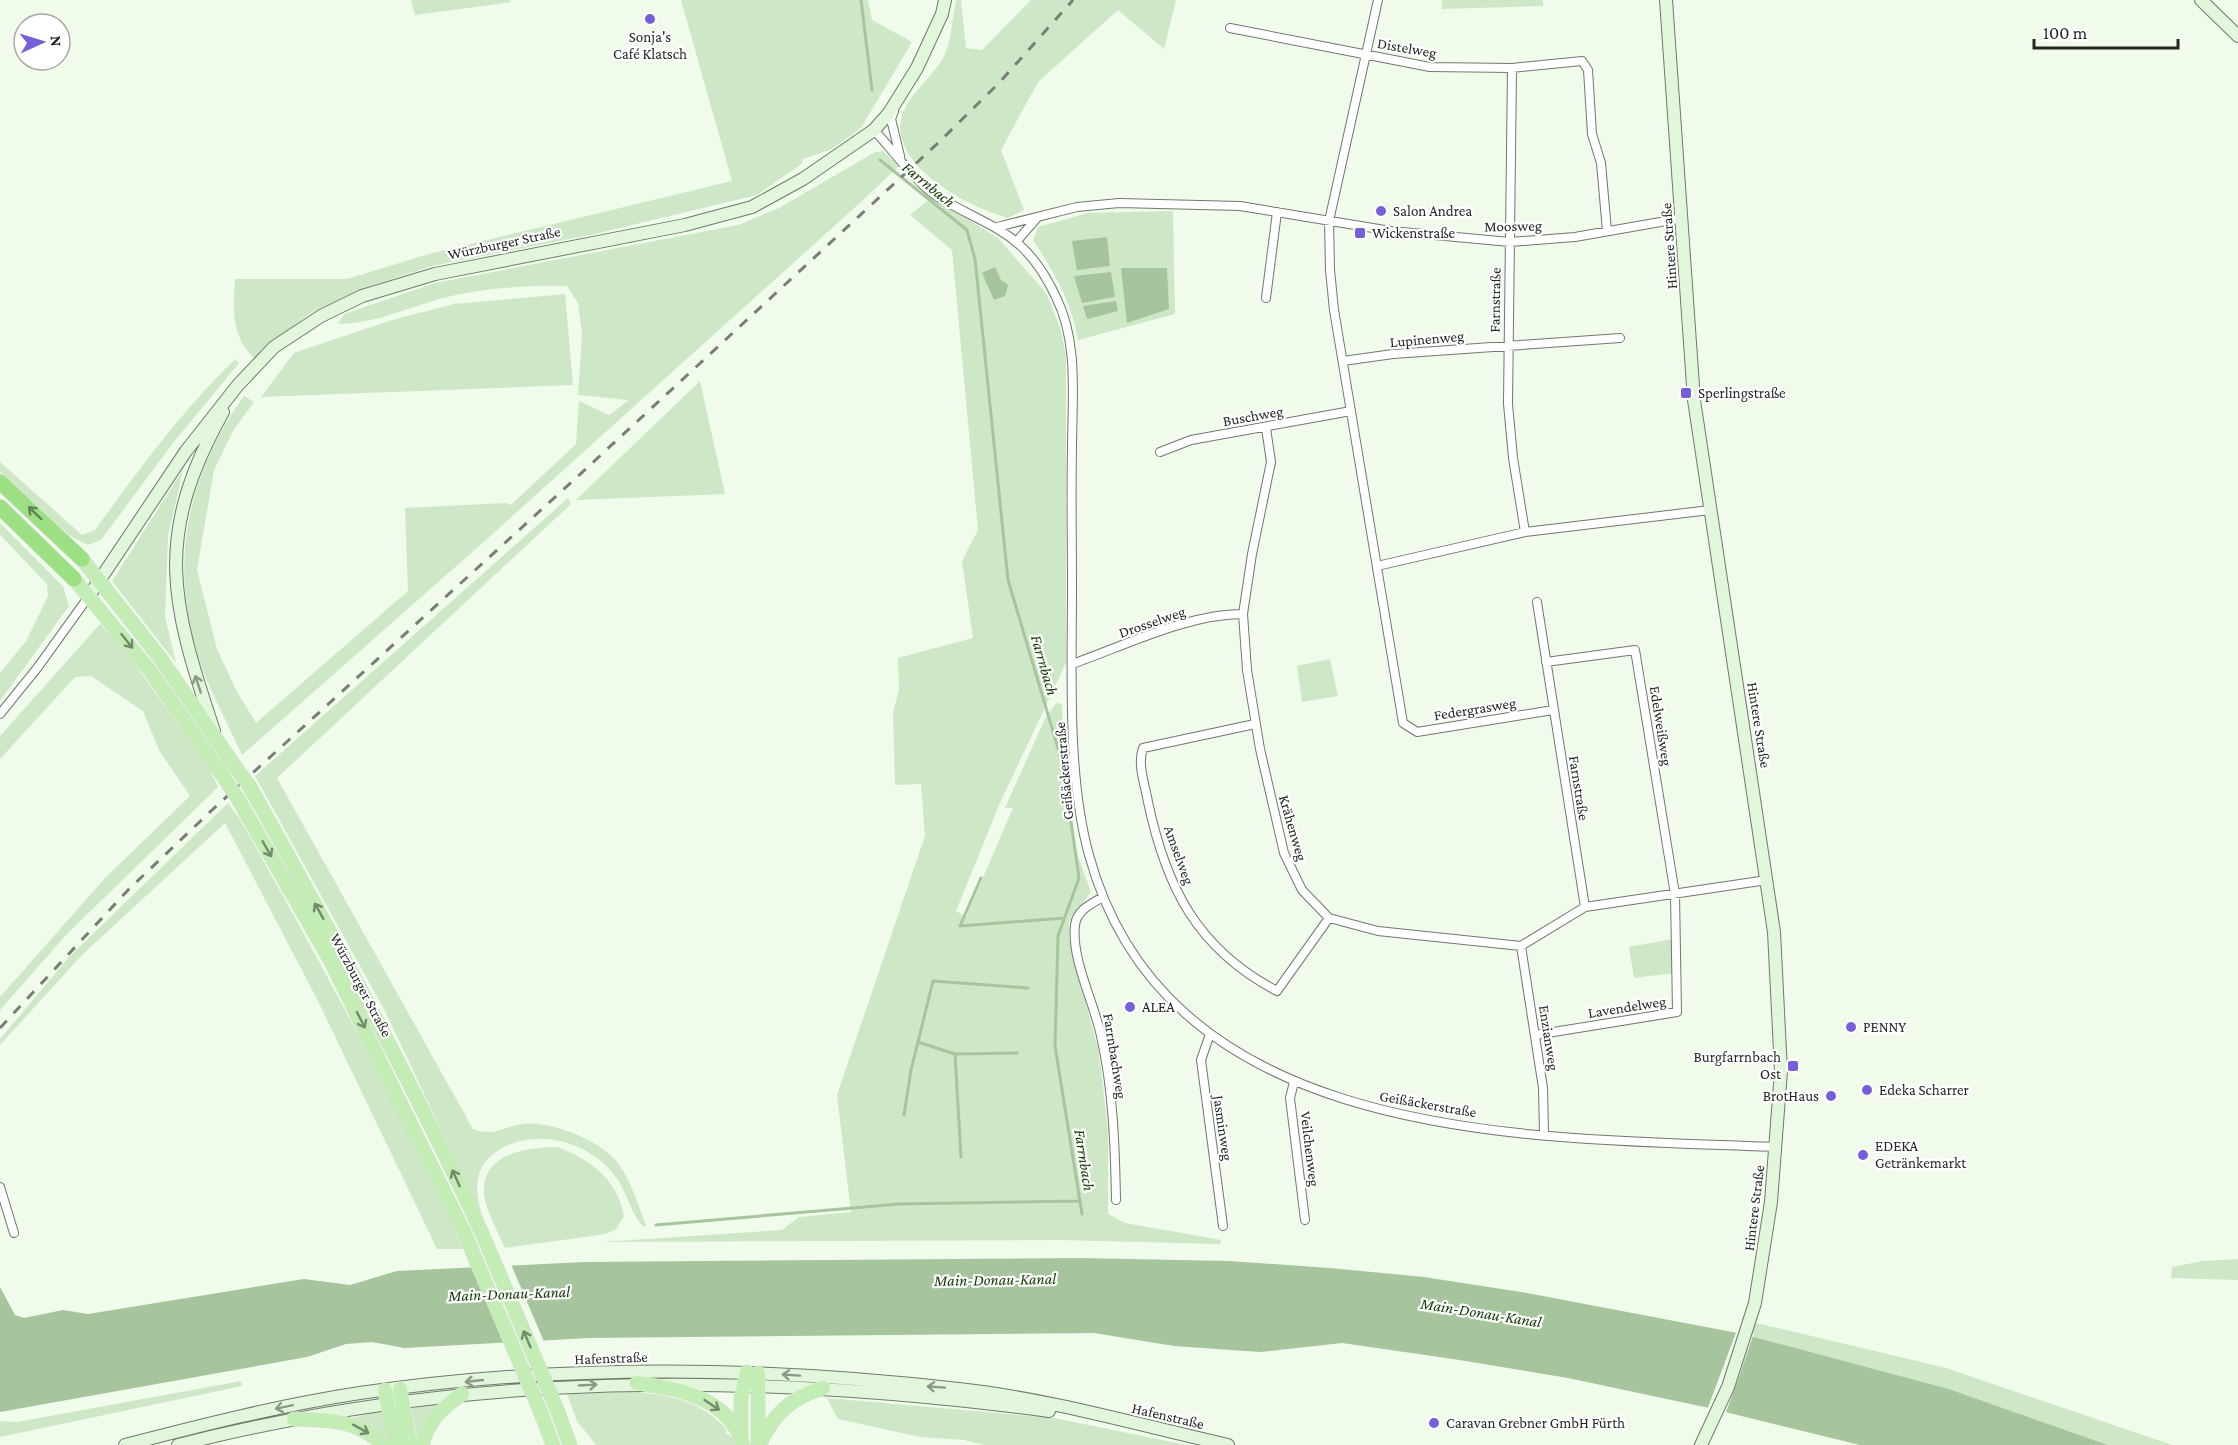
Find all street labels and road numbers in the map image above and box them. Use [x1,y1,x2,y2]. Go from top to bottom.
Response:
street label: Distelweg [1376,35,1438,62]
street label: Hintere Straße [1658,202,1680,290]
street label: Moosweg [1484,217,1542,236]
street label: Würzburger Straße [446,223,562,264]
street label: Farnstraße [1486,267,1504,333]
street label: Lupinenweg [1389,328,1465,351]
street label: Buschweg [1222,403,1285,430]
street label: Drosselweg [1117,603,1188,642]
street label: Hintere Straße [1744,681,1774,769]
street label: Edelweißweg [1646,685,1675,767]
street label: Federgrasweg [1433,695,1517,724]
street label: Geißäckerstraße [1052,721,1076,821]
street label: Farnstraße [1566,755,1592,822]
street label: Krähenweg [1275,793,1310,863]
street label: Amselweg [1160,823,1197,887]
street label: Würzburger Straße [326,931,395,1040]
street label: Lavendelweg [1587,993,1667,1022]
street label: Enzianweg [1535,1004,1562,1072]
street label: Farrnbachweg [1099,1012,1130,1100]
street label: Geißäckerstraße [1378,1088,1478,1120]
street label: Jasminweg [1209,1092,1236,1162]
street label: Veilchenweg [1296,1110,1323,1188]
street label: Hintere Straße [1741,1164,1767,1252]
street label: Hafenstraße [574,1349,648,1367]
street label: Hafenstraße [1130,1400,1206,1432]

